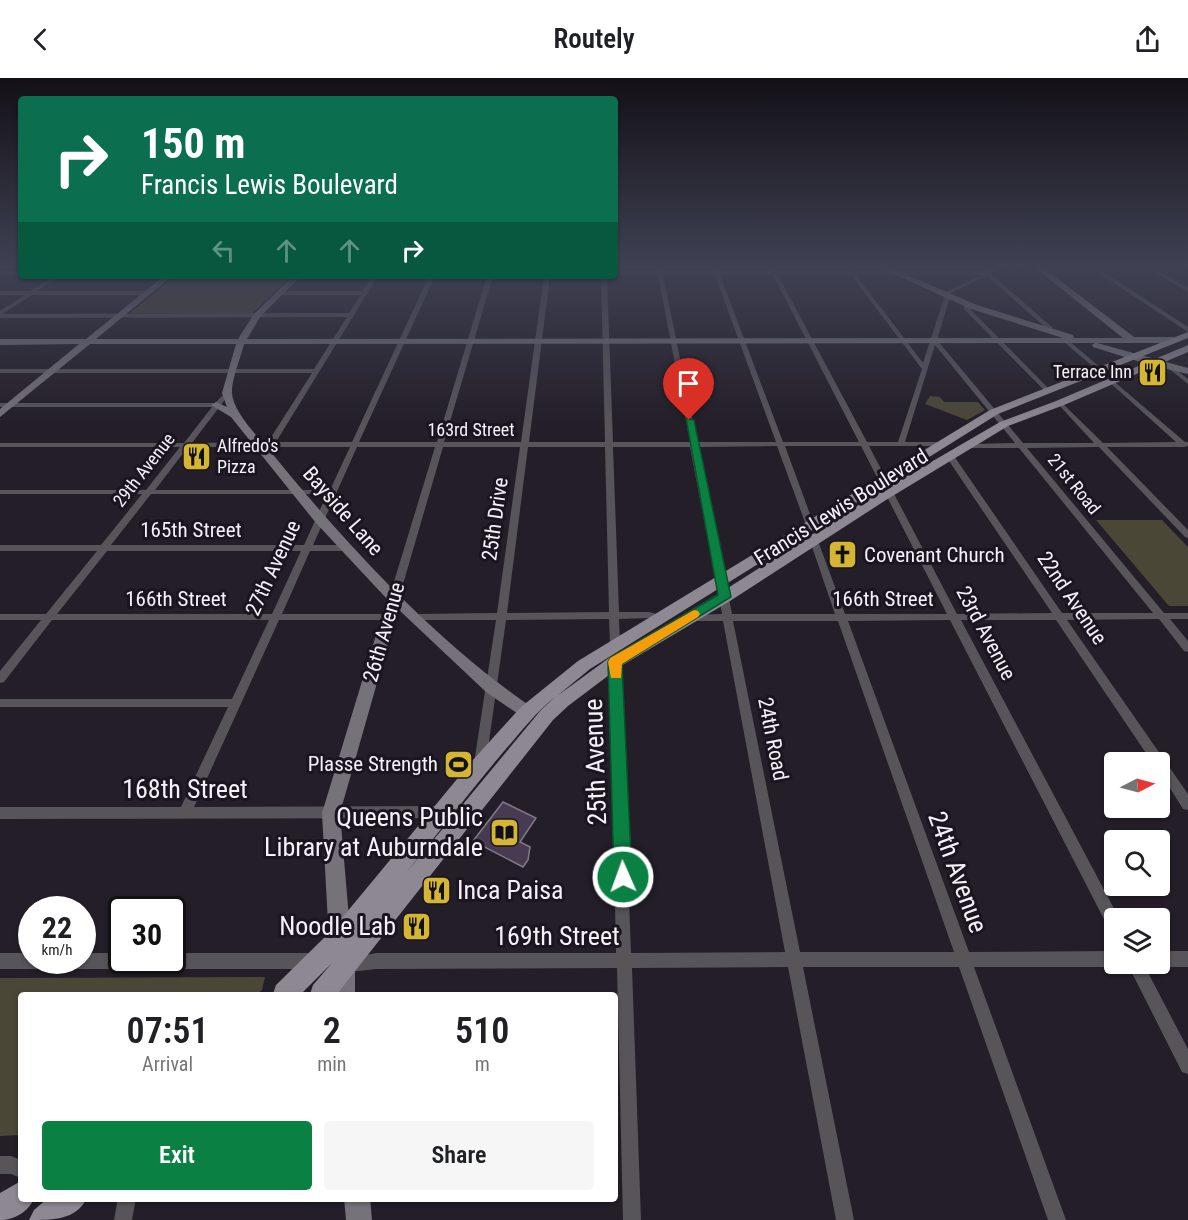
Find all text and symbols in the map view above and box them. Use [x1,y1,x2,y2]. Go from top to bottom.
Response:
icon: back [24,23,57,56]
text: Routely [553,23,635,55]
icon: share [1131,23,1164,56]
text: 150 m [141,119,246,168]
icon: right [42,120,120,198]
text: Francis Lewis Boulevard [141,169,398,201]
icon: left [207,234,240,267]
icon: ahead [270,234,303,267]
icon: ahead [333,234,366,267]
icon: right [396,234,429,267]
restaurant icon: Terrace Inn [1137,356,1169,388]
pin [663,358,714,420]
place label: Terrace Inn [1053,361,1132,382]
icon: arrive [672,367,705,400]
street label: 163rd Street [427,419,515,440]
street label: 29th Avenue [108,429,179,511]
place label: Alfredo's Pizza [217,435,278,477]
restaurant icon: Alfredo's Pizza [180,440,212,472]
street label: Francis Lewis Boulevard [750,444,932,570]
street label: 21st Road [1044,449,1105,518]
street label: Bayside Lane [298,462,388,560]
street label: 25th Drive [477,476,513,562]
street label: 27th Avenue [240,516,306,619]
street label: 165th Street [140,518,242,542]
church icon: Covenant Church [827,539,859,571]
place label: Covenant Church [864,543,1005,567]
street label: 22nd Avenue [1032,547,1112,649]
street label: 26th Avenue [358,579,410,685]
street label: 23rd Avenue [951,582,1021,684]
street label: 166th Street [125,587,227,611]
street label: 166th Street [832,587,934,611]
street label: 24th Road [753,695,793,783]
street label: 25th Avenue [578,698,612,826]
sports icon: Plasse Strength [443,748,475,780]
place label: Plasse Strength [308,752,438,776]
north arrow [1104,752,1170,818]
map controls [1104,752,1170,974]
street label: 168th Street [122,774,248,804]
place label: Queens Public Library at Auburndale [264,802,483,862]
street label: 24th Avenue [922,807,994,937]
library icon: Queens Public Library at Auburndale [488,816,520,848]
button: search [1104,830,1170,896]
position arrow [591,845,655,909]
restaurant icon: Inca Paisa [420,874,452,906]
place label: Inca Paisa [457,875,564,905]
speed limit sign: 30 [108,896,186,974]
button: layers [1104,908,1170,974]
text: 22 [42,910,72,945]
restaurant icon: Noodle Lab [401,910,433,942]
place label: Noodle Lab [279,911,396,941]
street label: 169th Street [494,921,620,951]
text: km/h [42,941,72,959]
text: 07:51 [127,1010,209,1052]
text: 2 [323,1010,341,1052]
text: 510 [455,1010,509,1052]
text: Arrival [142,1052,193,1076]
text: min [317,1052,346,1076]
text: m [475,1052,490,1076]
button: Exit [42,1121,312,1190]
button: Share [324,1121,594,1190]

